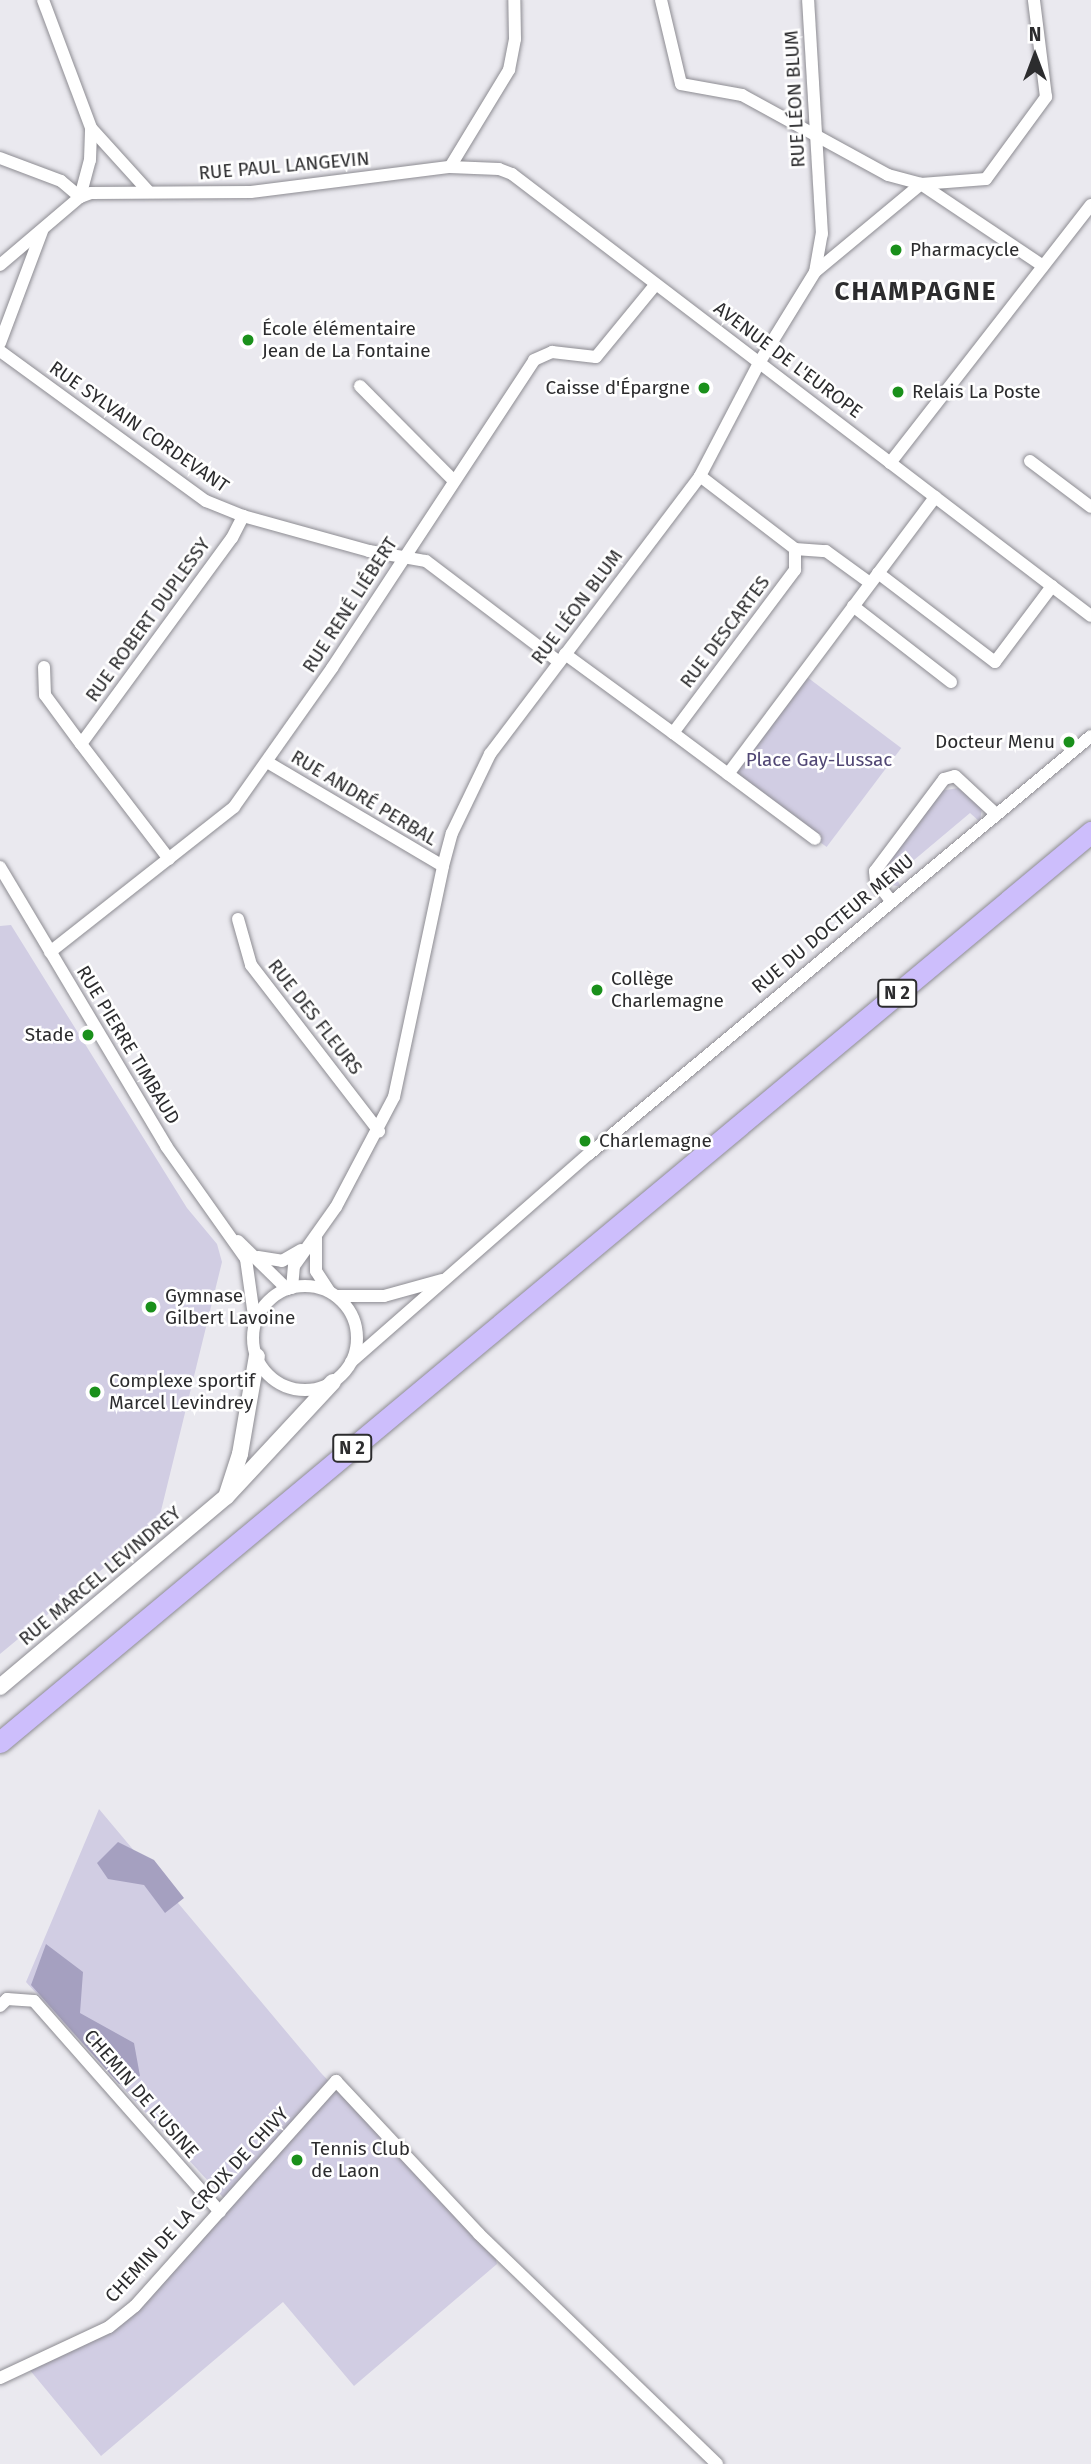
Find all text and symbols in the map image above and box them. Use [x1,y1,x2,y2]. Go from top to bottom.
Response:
north arrow [1000,21,1070,91]
text: N [1029,23,1041,46]
street label: RUE LÉON BLUM [780,30,810,168]
street label: RUE PAUL LANGEVIN [198,147,370,185]
place label: Pharmacycle [910,239,1019,261]
marker: Pharmacycle [888,242,904,258]
district label: CHAMPAGNE [836,276,996,308]
street label: AVENUE DE L'EUROPE [709,297,867,423]
place label: École élémentaire Jean de La Fontaine [262,318,431,362]
marker: École élémentaire Jean de La Fontaine [240,332,256,348]
street label: RUE SYLVAIN CORDEVANT [45,356,233,498]
place label: Caisse d'Épargne [546,377,690,399]
marker: Caisse d'Épargne [696,380,712,396]
place label: Relais La Poste [912,381,1041,403]
marker: Relais La Poste [890,384,906,400]
street label: RUE RENÉ LIÉBERT [298,533,402,677]
street label: RUE ROBERT DUPLESSY [81,534,215,706]
street label: RUE LÉON BLUM [526,545,628,669]
street label: RUE DESCARTES [675,571,775,693]
place label: Docteur Menu [935,731,1055,753]
marker: Docteur Menu [1061,734,1077,750]
street label: RUE ANDRÉ PERBAL [287,745,441,851]
park label: Place Gay-Lussac [746,749,892,771]
street label: RUE DU DOCTEUR MENU [747,850,919,998]
street label: RUE DES FLEURS [263,955,367,1079]
street label: RUE PIERRE TIMBAUD [72,961,184,1129]
place label: Collège Charlemagne [611,968,724,1012]
road number: N 2 [876,978,918,1008]
marker: Collège Charlemagne [589,982,605,998]
place label: Stade [25,1024,74,1046]
marker: Stade [80,1027,96,1043]
place label: Charlemagne [599,1130,712,1152]
marker: Charlemagne [577,1133,593,1149]
place label: Gymnase Gilbert Lavoine [165,1285,295,1329]
marker: Gymnase Gilbert Lavoine [143,1299,159,1315]
place label: Complexe sportif Marcel Levindrey [109,1370,255,1414]
marker: Complexe sportif Marcel Levindrey [87,1384,103,1400]
road number: N 2 [331,1434,373,1462]
street label: RUE MARCEL LEVINDREY [14,1502,186,1650]
street label: CHEMIN DE L'USINE [79,2025,203,2163]
street label: CHEMIN DE LA CROIX DE CHIVY [100,2103,294,2307]
place label: Tennis Club de Laon [311,2138,410,2182]
marker: Tennis Club de Laon [289,2152,305,2168]

